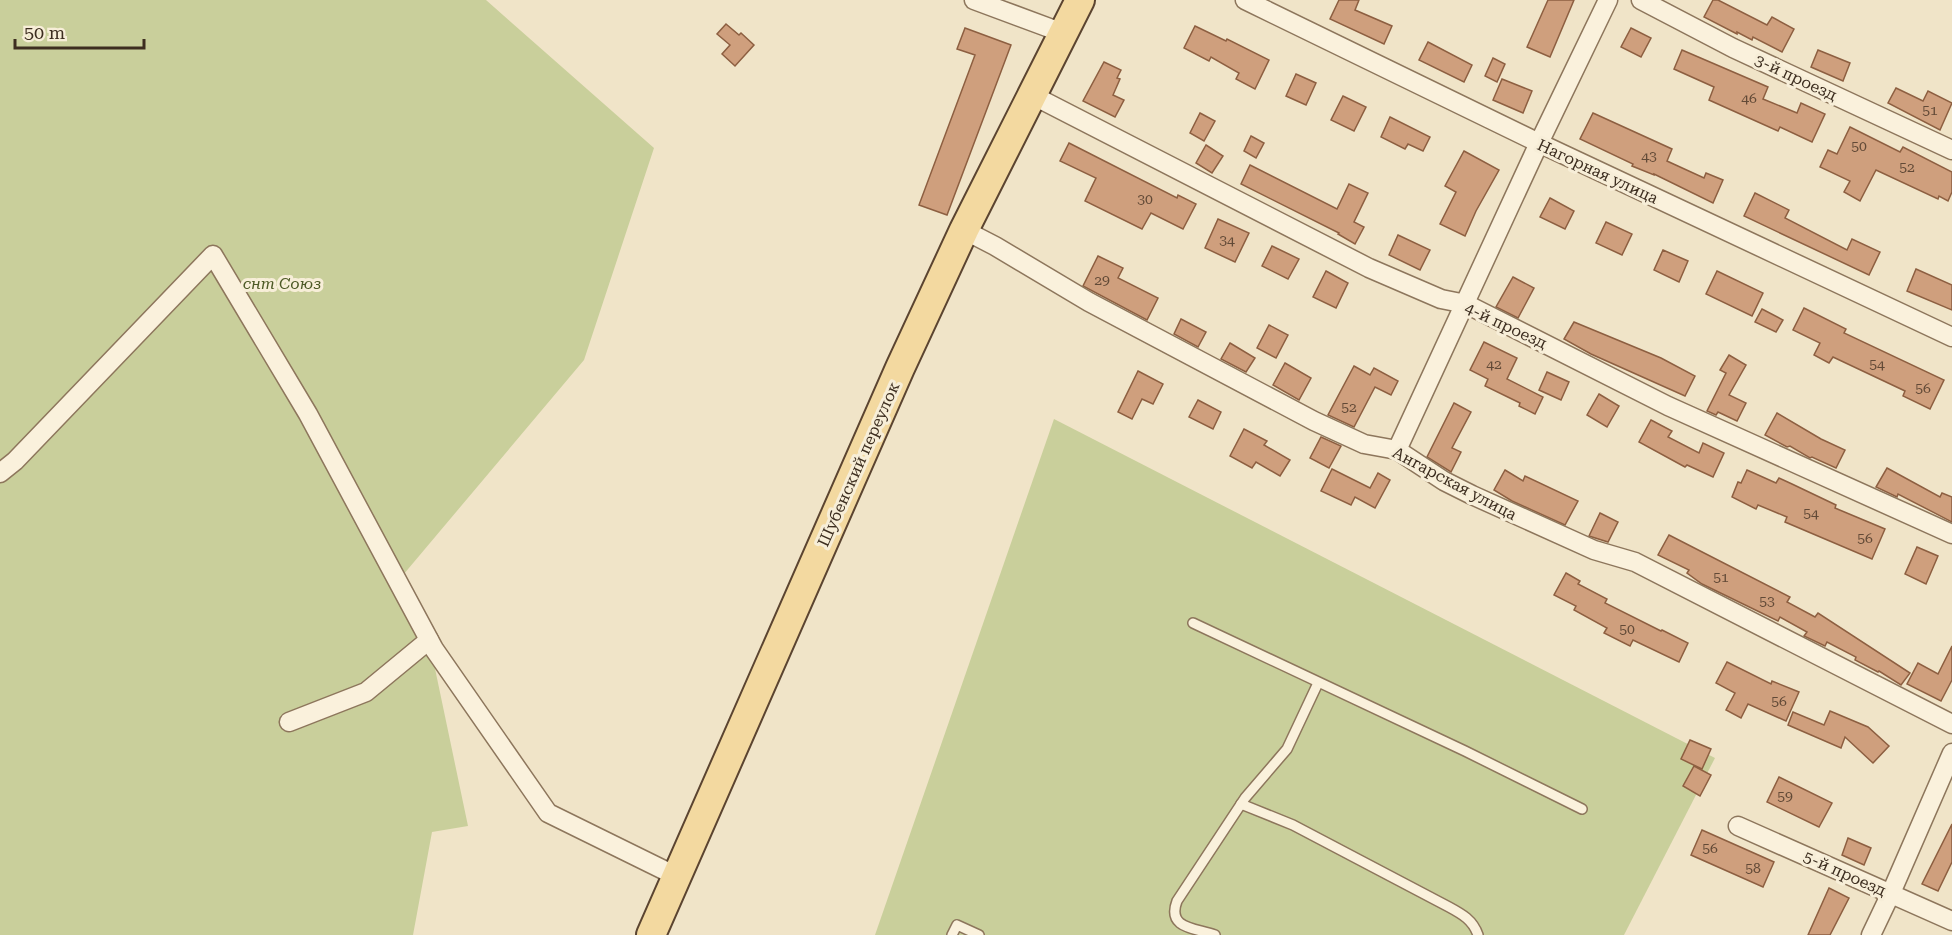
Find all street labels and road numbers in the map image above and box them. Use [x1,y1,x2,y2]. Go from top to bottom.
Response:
street label: 3-й проезд [1752,50,1840,105]
street label: Нагорная улица [1534,135,1662,208]
street label: 4-й проезд [1462,298,1550,353]
street label: Шубенский переулок [813,379,903,550]
street label: Ангарская улица [1389,443,1520,524]
street label: 5-й проезд [1801,847,1889,900]

